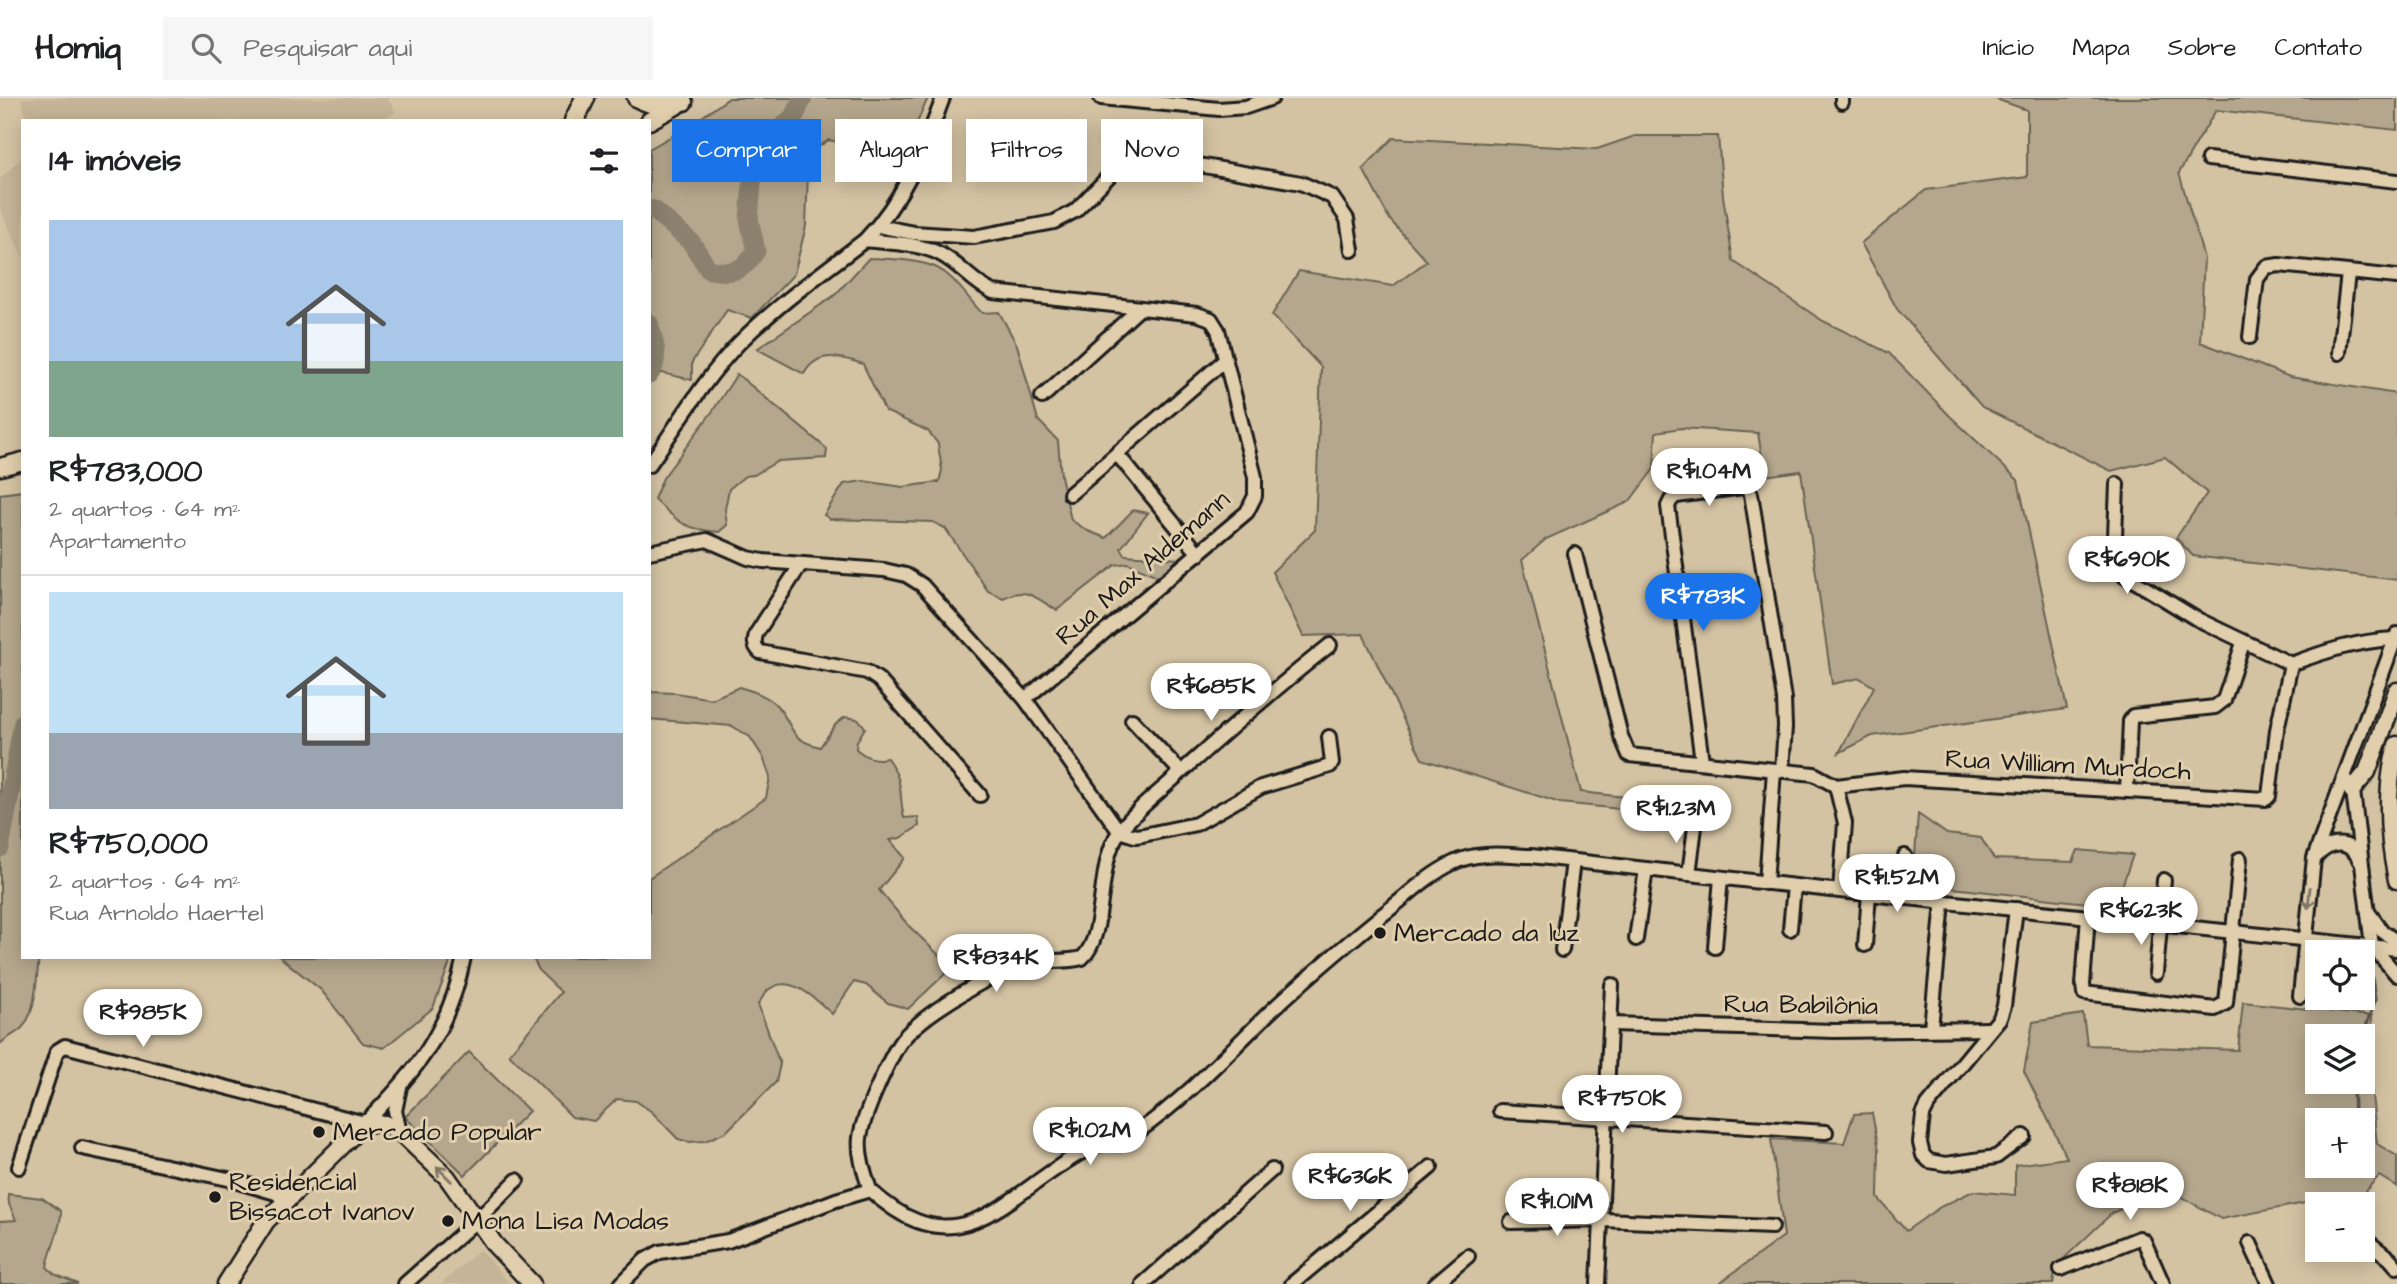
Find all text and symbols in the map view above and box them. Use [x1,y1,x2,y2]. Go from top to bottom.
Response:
search box [163,17,653,80]
text: Homiq [35,25,121,71]
icon: search [187,29,225,67]
text: Pesquisar aqui [243,30,412,66]
text: Início [1983,31,2034,65]
text: Mapa [2072,31,2130,65]
text: Sobre [2168,31,2236,65]
text: Contato [2274,31,2362,65]
chip: Comprar [672,119,821,182]
chip: Alugar [835,119,952,182]
chip: Filtros [966,119,1087,182]
chip: Novo [1101,119,1203,182]
text: 14 imóveis [49,140,181,182]
icon: filters [585,142,623,180]
icon: home [273,266,399,392]
pin: R$1.04M [1644,448,1774,508]
text: R$783,000 [49,451,202,493]
text: R$1.04M [1667,455,1751,487]
street label: Rua Max Aldemann [1048,482,1238,654]
text: 2 quartos · 64 m² [49,493,241,525]
text: Apartamento [49,525,186,557]
pin: R$690K [2070,536,2184,596]
text: R$690K [2084,543,2170,575]
pin: R$783K [1646,574,1760,633]
text: R$783K [1661,580,1745,612]
icon: home [273,638,399,764]
pin: R$685K [1154,664,1268,723]
text: R$685K [1167,670,1255,702]
street label: Rua William Murdoch [1944,741,2192,789]
pin: R$1.23M [1611,786,1741,845]
text: R$1.23M [1636,792,1716,824]
text: R$750,000 [49,823,208,865]
pin: R$1.52M [1832,854,1962,914]
text: R$1.52M [1855,861,1939,893]
text: 2 quartos · 64 m² [49,865,241,897]
one-way arrow [2302,886,2315,909]
pin: R$623K [2084,888,2198,947]
text: R$623K [2100,894,2182,926]
text: Rua Arnoldo Haertel [49,897,264,929]
place label: Mercado da luz [1394,915,1579,951]
marker: Mercado da luz [1372,925,1388,941]
pin: R$834K [939,934,1053,994]
map controls [2305,940,2375,1262]
button: locate [2305,940,2375,1010]
text: R$834K [953,941,1039,973]
street label: Rua Babilônia [1723,986,1879,1024]
pin: R$985K [86,990,200,1049]
text: R$985K [99,996,187,1028]
button: layers [2305,1024,2375,1094]
pin: R$750K [1565,1076,1679,1135]
text: R$750K [1578,1082,1666,1114]
pin: R$1.02M [1025,1108,1155,1167]
button: + [2305,1108,2375,1178]
place label: Mercado Popular [333,1114,542,1150]
text: R$1.02M [1049,1114,1131,1146]
marker: Mercado Popular [311,1124,327,1140]
pin: R$636K [1293,1154,1407,1213]
text: R$636K [1308,1160,1392,1192]
pin: R$818K [2073,1162,2187,1222]
place label: Residencial Bissacot Ivanov [229,1164,415,1230]
one-way arrow [435,1166,452,1183]
text: R$818K [2092,1169,2168,1201]
pin: R$1.01M [1492,1178,1622,1238]
text: R$1.01M [1521,1185,1593,1217]
marker: Residencial Bissacot Ivanov [207,1189,223,1205]
button: − [2305,1192,2375,1262]
place label: Mona Lisa Modas [462,1203,669,1239]
marker: Mona Lisa Modas [440,1213,456,1229]

